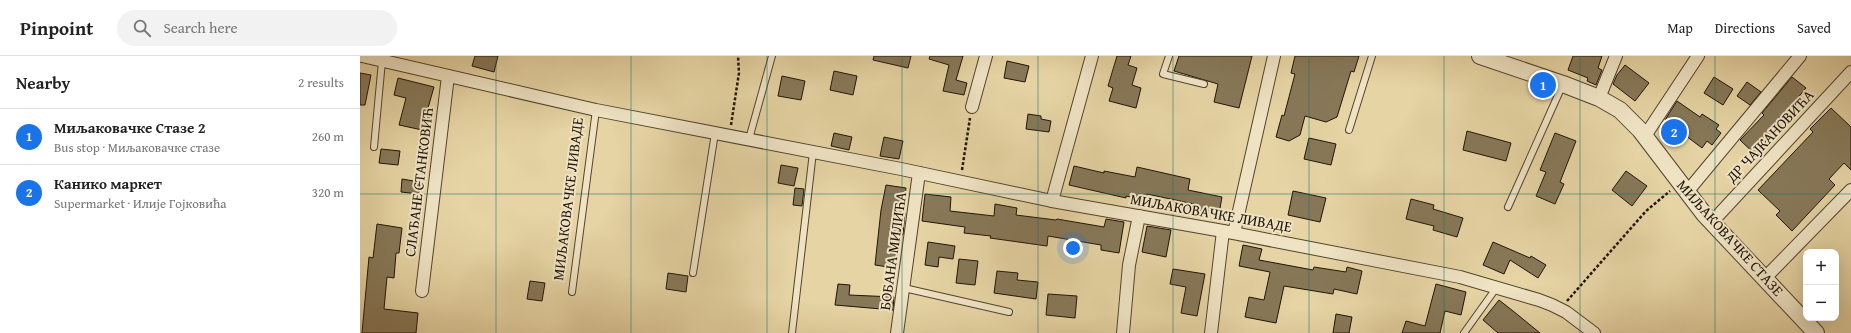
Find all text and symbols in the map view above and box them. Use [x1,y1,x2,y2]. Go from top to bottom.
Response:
search box [117,10,397,46]
text: Pinpoint [20,14,93,42]
icon: search [131,17,153,39]
text: Search here [163,17,237,38]
text: Map [1667,18,1693,38]
text: Directions [1715,18,1775,38]
text: Saved [1797,18,1831,38]
text: Nearby [16,70,70,95]
pin: 1 [1530,70,1556,100]
text: 2 results [298,73,344,92]
street label: ДР ЧАЈКАНОВИЋА [1720,85,1818,187]
street label: СЛАЂАНЕ СТАНКОВИЋ [399,106,438,258]
street label: МИЉАКОВАЧКЕ ЛИВАДЕ [547,116,588,282]
text: Миљаковачке Стазе 2 [54,117,206,138]
pin: 2 [1661,117,1687,147]
text: 1 [26,127,32,146]
text: 260 m [312,127,344,146]
text: Bus stop · Миљаковачке стазе [54,138,220,157]
text: Канико маркет [54,173,162,194]
street label: МИЉАКОВАЧКЕ СТАЗЕ [1672,175,1789,301]
text: 2 [26,183,32,202]
text: 320 m [312,183,344,202]
street label: МИЉАКОВАЧКЕ ЛИВАДЕ [1129,188,1294,237]
street label: БОБАНА МИЛИЋА [874,190,911,311]
text: Supermarket · Илије Гојковића [54,194,226,213]
your location [1063,238,1083,258]
map controls [1803,249,1839,321]
button: + [1803,249,1839,285]
button: − [1803,285,1839,321]

